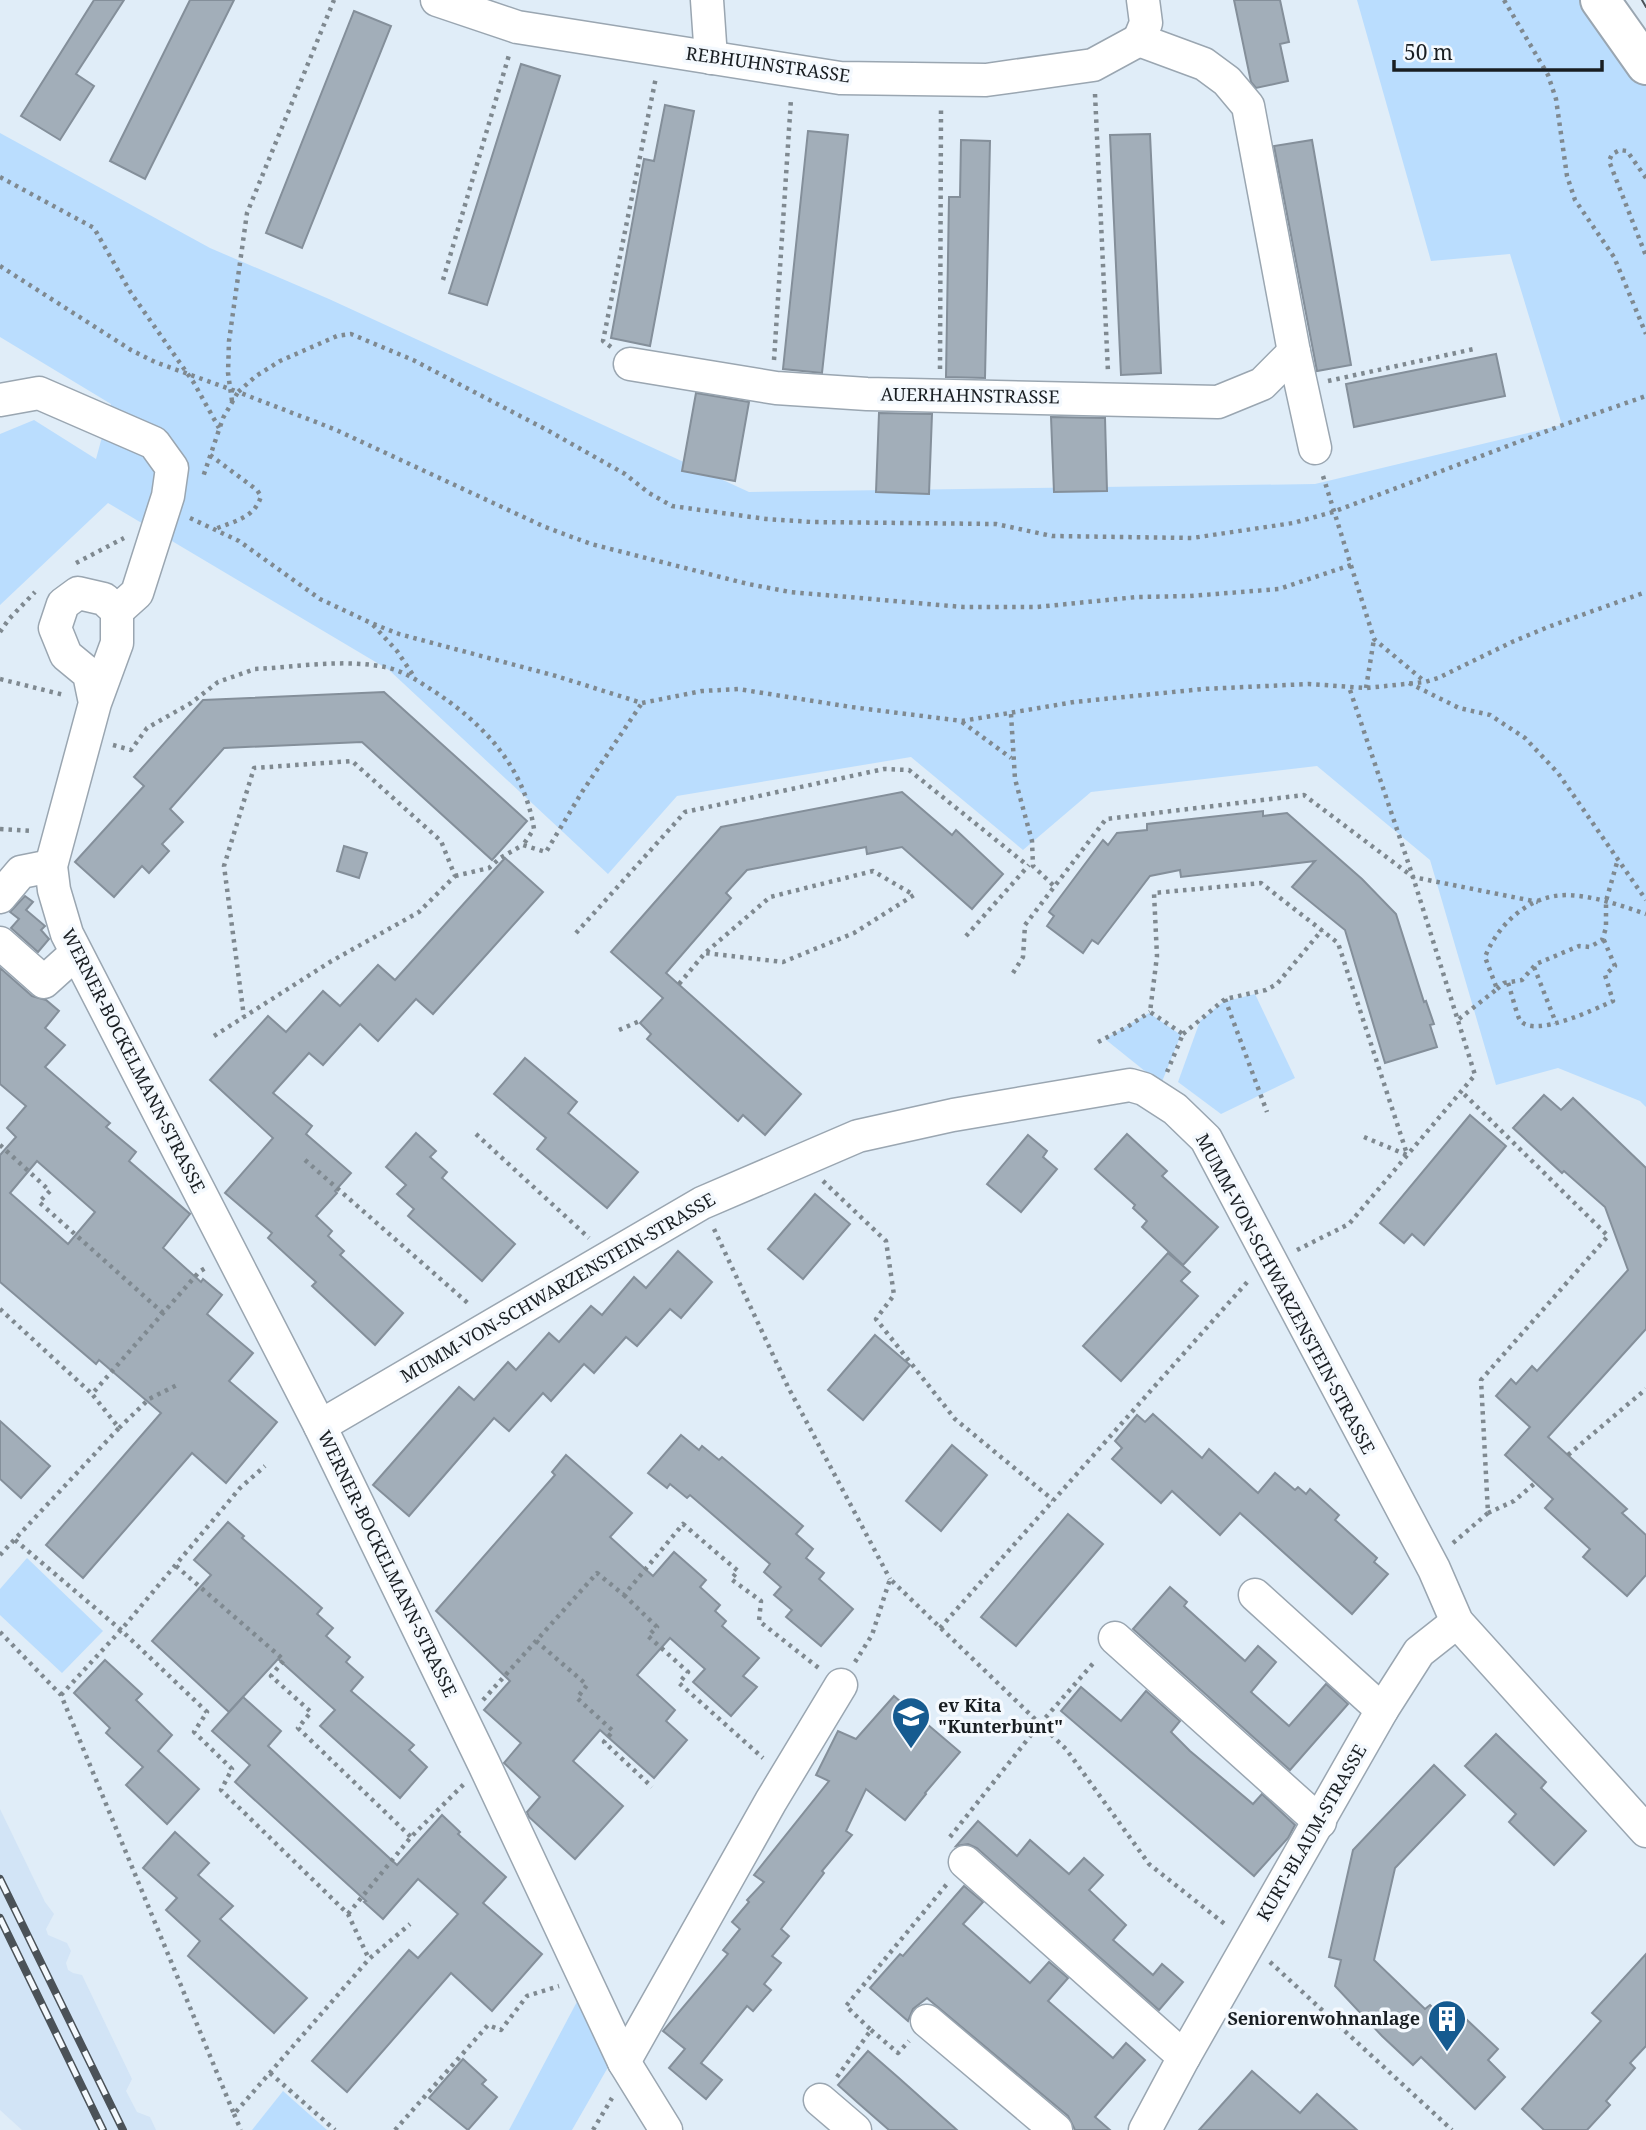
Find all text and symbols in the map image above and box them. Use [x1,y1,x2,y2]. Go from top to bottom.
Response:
scale bar [1394,28,1602,72]
text: 50 m [1404,38,1453,66]
street label: REBHUHNSTRASSE [684,41,852,87]
street label: AUERHAHNSTRASSE [880,381,1060,409]
street label: WERNER-BOCKELMANN-STRASSE [57,924,211,1197]
street label: MUMM-VON-SCHWARZENSTEIN-STRASSE [1191,1129,1381,1458]
street label: MUMM-VON-SCHWARZENSTEIN-STRASSE [396,1187,719,1387]
street label: WERNER-BOCKELMANN-STRASSE [313,1426,463,1701]
place label: ev Kita "Kunterbunt" [938,1693,1063,1738]
school or university icon: ev Kita "Kunterbunt" [890,1695,932,1750]
street label: KURT-BLAUM-STRASSE [1251,1740,1372,1925]
building icon: Seniorenwohnanlage [1426,1998,1468,2053]
place label: Seniorenwohnanlage [1227,2006,1420,2030]

